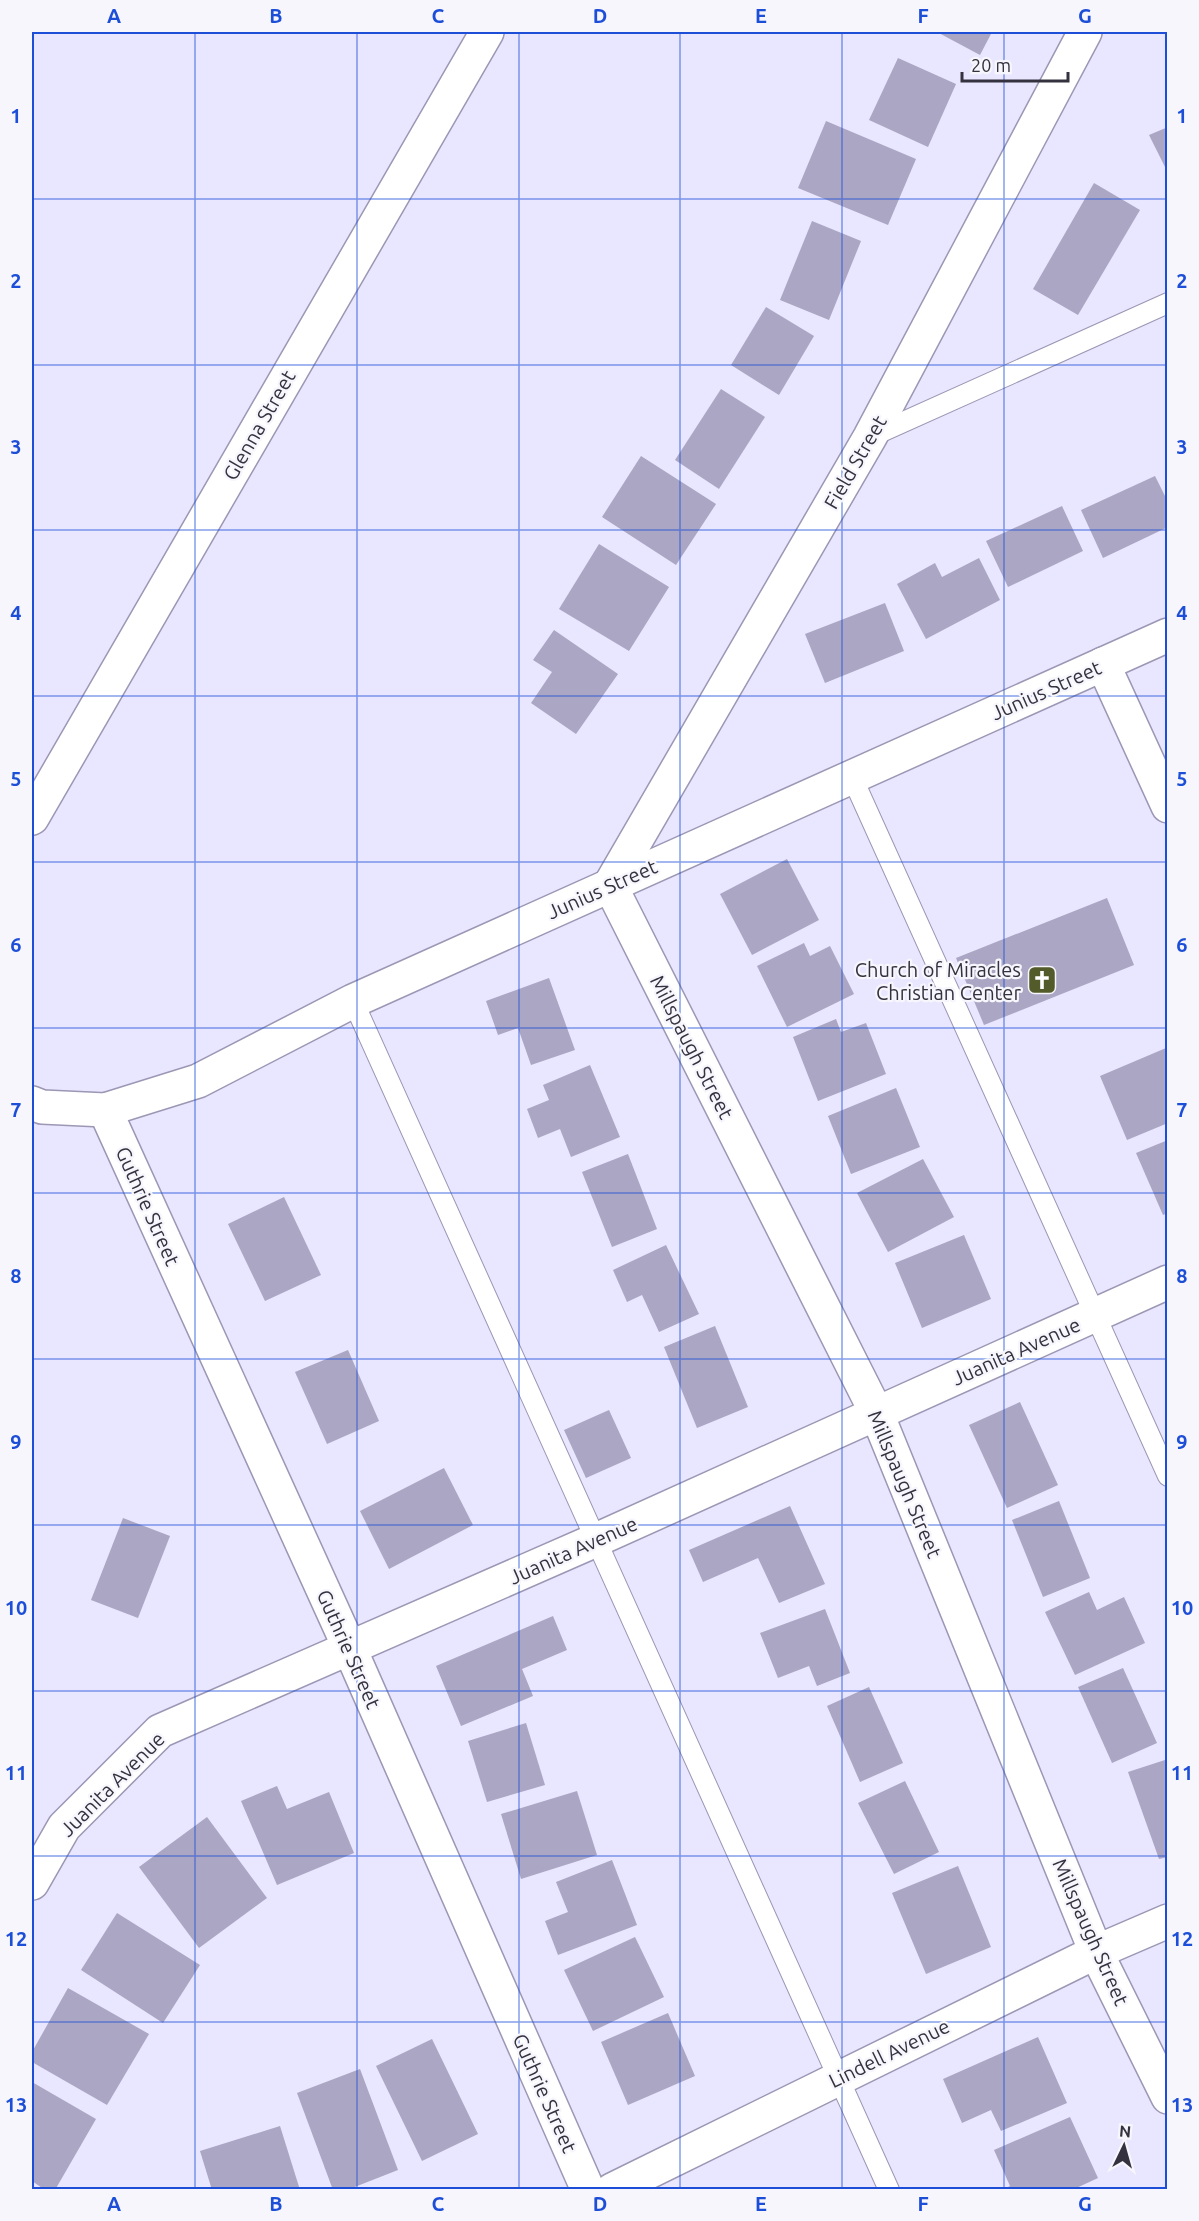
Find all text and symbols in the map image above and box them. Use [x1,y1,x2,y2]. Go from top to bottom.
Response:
text: A [107,4,121,27]
text: B [269,4,283,27]
text: C [432,4,445,27]
text: D [593,4,607,27]
text: E [755,4,767,27]
text: F [917,4,929,27]
text: G [1078,4,1092,27]
scale bar [962,45,1068,83]
text: 20 m [971,55,1011,75]
text: 1 [10,104,22,127]
text: 1 [1176,104,1188,127]
text: 2 [10,269,22,292]
text: 2 [1176,269,1188,292]
street label: Glenna Street [218,366,300,484]
street label: Field Street [819,411,891,513]
text: 3 [10,435,22,458]
text: 3 [1176,435,1188,458]
text: 4 [10,601,22,624]
text: 4 [1176,601,1188,624]
street label: Junius Street [987,655,1105,725]
text: 5 [10,767,22,790]
text: 5 [1176,767,1188,790]
street label: Junius Street [543,854,661,924]
text: 6 [10,933,22,956]
text: 6 [1176,933,1188,956]
place label: Church of Miracles Christian Center [855,958,1021,1004]
church icon: Church of Miracles Christian Center [1026,964,1058,996]
street label: Millspaugh Street [646,971,738,1123]
text: 7 [10,1098,22,1121]
text: 7 [1176,1098,1188,1121]
street label: Guthrie Street [111,1143,185,1269]
text: 8 [10,1264,22,1287]
text: 8 [1176,1264,1188,1287]
street label: Juanita Avenue [948,1312,1084,1390]
street label: Millspaugh Street [864,1407,947,1561]
text: 9 [10,1430,22,1453]
text: 9 [1176,1430,1188,1453]
street label: Juanita Avenue [505,1511,641,1589]
street label: Guthrie Street [312,1586,386,1712]
text: 10 [5,1596,27,1619]
text: 10 [1171,1596,1193,1619]
street label: Juanita Avenue [55,1727,169,1841]
text: 11 [5,1761,27,1784]
text: 11 [1171,1761,1193,1784]
street label: Millspaugh Street [1048,1855,1134,2009]
text: 12 [5,1927,27,1950]
text: 12 [1171,1927,1193,1950]
street label: Lindell Avenue [825,2014,953,2092]
street label: Guthrie Street [508,2030,582,2156]
text: 13 [5,2093,27,2116]
text: 13 [1171,2093,1193,2116]
north arrow [1094,2116,1154,2176]
text: N [1119,2122,1132,2141]
text: A [107,2192,121,2215]
text: B [269,2192,283,2215]
text: C [432,2192,445,2215]
text: D [593,2192,607,2215]
text: E [755,2192,767,2215]
text: F [917,2192,929,2215]
text: G [1078,2192,1092,2215]

